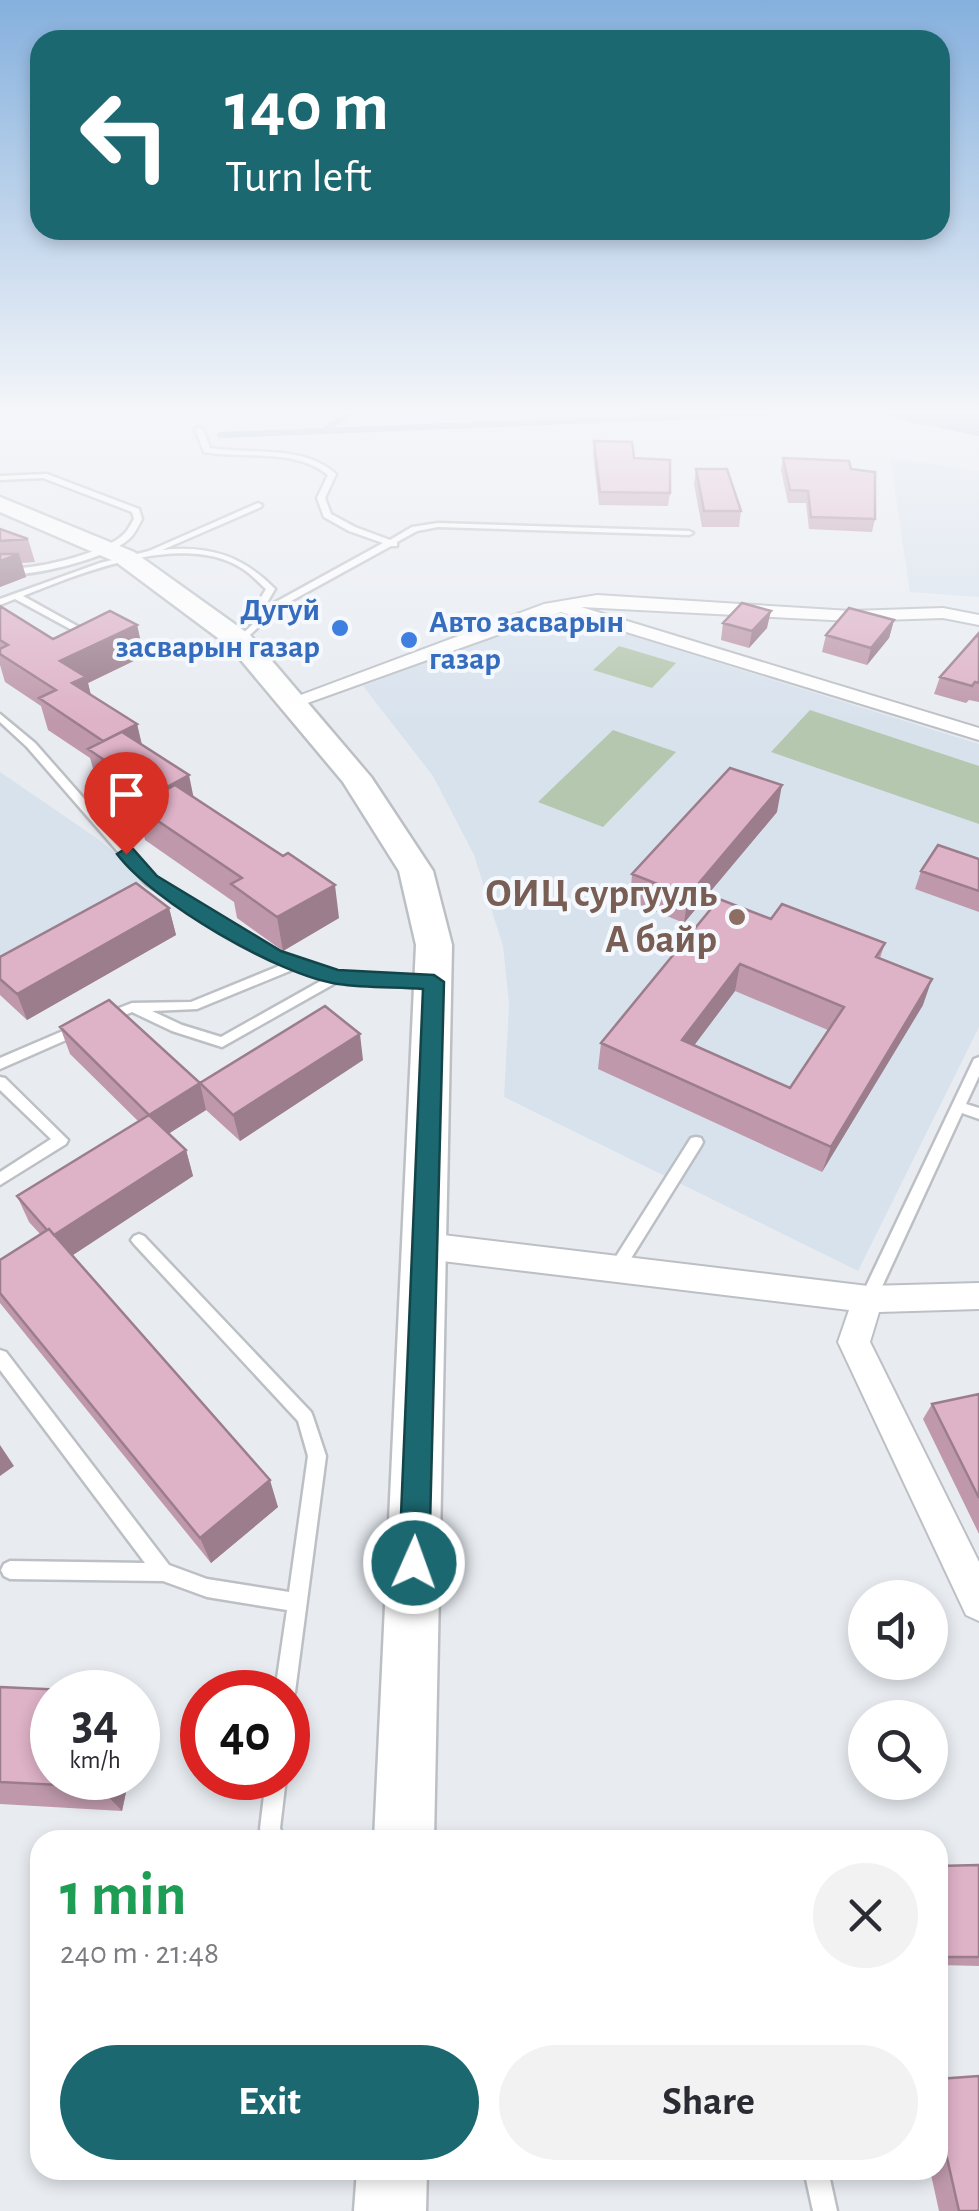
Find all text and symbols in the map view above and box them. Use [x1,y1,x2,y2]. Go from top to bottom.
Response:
icon: left [60,70,190,200]
text: 140 m [225,73,389,143]
text: Turn left [225,155,372,200]
place label: Дугуй засварын газар [116,594,320,663]
place label: Авто засварын газар [429,606,624,675]
marker: Дугуй засварын газар [329,617,351,639]
marker: Авто засварын газар [398,629,420,651]
pin [84,752,169,855]
icon: arrive [99,767,154,822]
place label: ОИЦ сургууль А байр [485,874,717,960]
marker: ОИЦ сургууль А байр [726,906,748,928]
position arrow [362,1511,466,1615]
map controls [848,1580,948,1800]
button: sound [848,1580,948,1680]
speed limit sign: 40 [180,1670,310,1800]
text: 34 [72,1698,118,1748]
button: search [848,1700,948,1800]
text: km/h [69,1748,121,1773]
button: close [813,1863,918,1968]
text: 1 min [60,1866,186,1926]
text: 240 m · 21:48 [60,1937,219,1969]
button: Exit [60,2045,479,2160]
button: Share [499,2045,918,2160]

